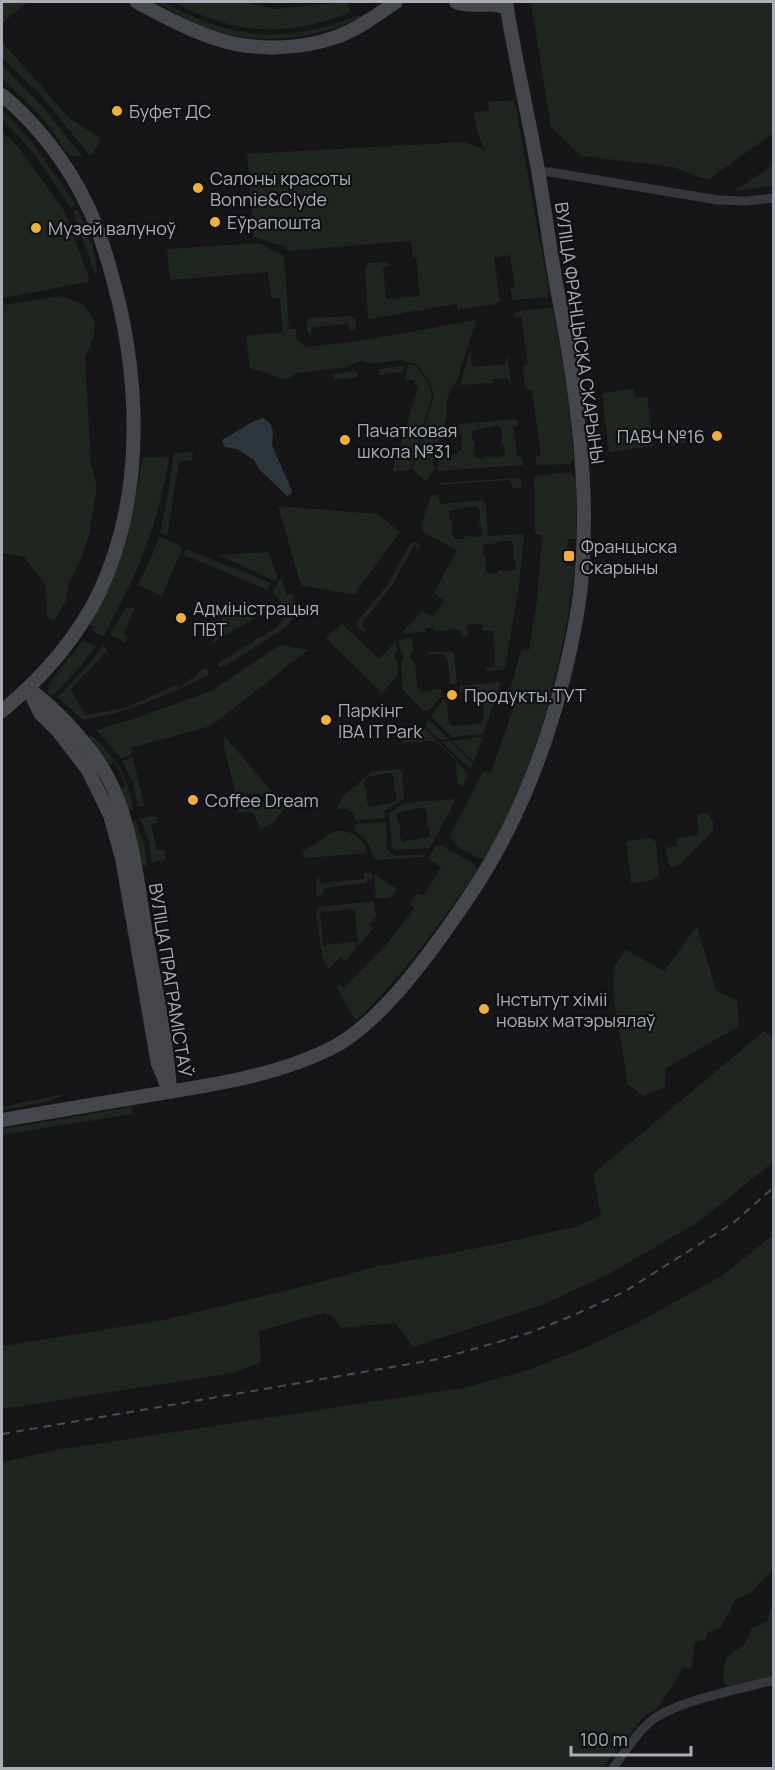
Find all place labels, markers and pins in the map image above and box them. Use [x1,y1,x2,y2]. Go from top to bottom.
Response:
place label: Буфет ДС [129,99,211,123]
marker: Буфет ДС [110,104,124,118]
place label: Салоны красоты Bonnie&Clyde [210,166,351,211]
marker: Салоны красоты Bonnie&Clyde [191,181,205,195]
place label: Еўрапошта [227,210,321,234]
marker: Еўрапошта [208,215,222,229]
place label: Музей валуноў [48,216,177,240]
marker: Музей валуноў [29,221,43,235]
place label: Пачатковая школа №31 [357,418,457,463]
place label: ПАВЧ №16 [617,424,705,448]
marker: ПАВЧ №16 [710,429,724,443]
marker: Пачатковая школа №31 [338,433,352,447]
place label: Францыска Скарыны [581,534,677,579]
marker: Францыска Скарыны [562,549,576,563]
place label: Адміністрацыя ПВТ [193,596,319,641]
marker: Адміністрацыя ПВТ [174,611,188,625]
place label: Продукты.ТУТ [464,683,586,707]
marker: Продукты.ТУТ [445,688,459,702]
place label: Паркінг IBA IT Park [338,698,423,743]
marker: Паркінг IBA IT Park [319,713,333,727]
place label: Coffee Dream [205,788,319,812]
marker: Coffee Dream [186,793,200,807]
place label: Інстытут хіміі новых матэрыялаў [496,987,656,1032]
marker: Інстытут хіміі новых матэрыялаў [477,1002,491,1016]

